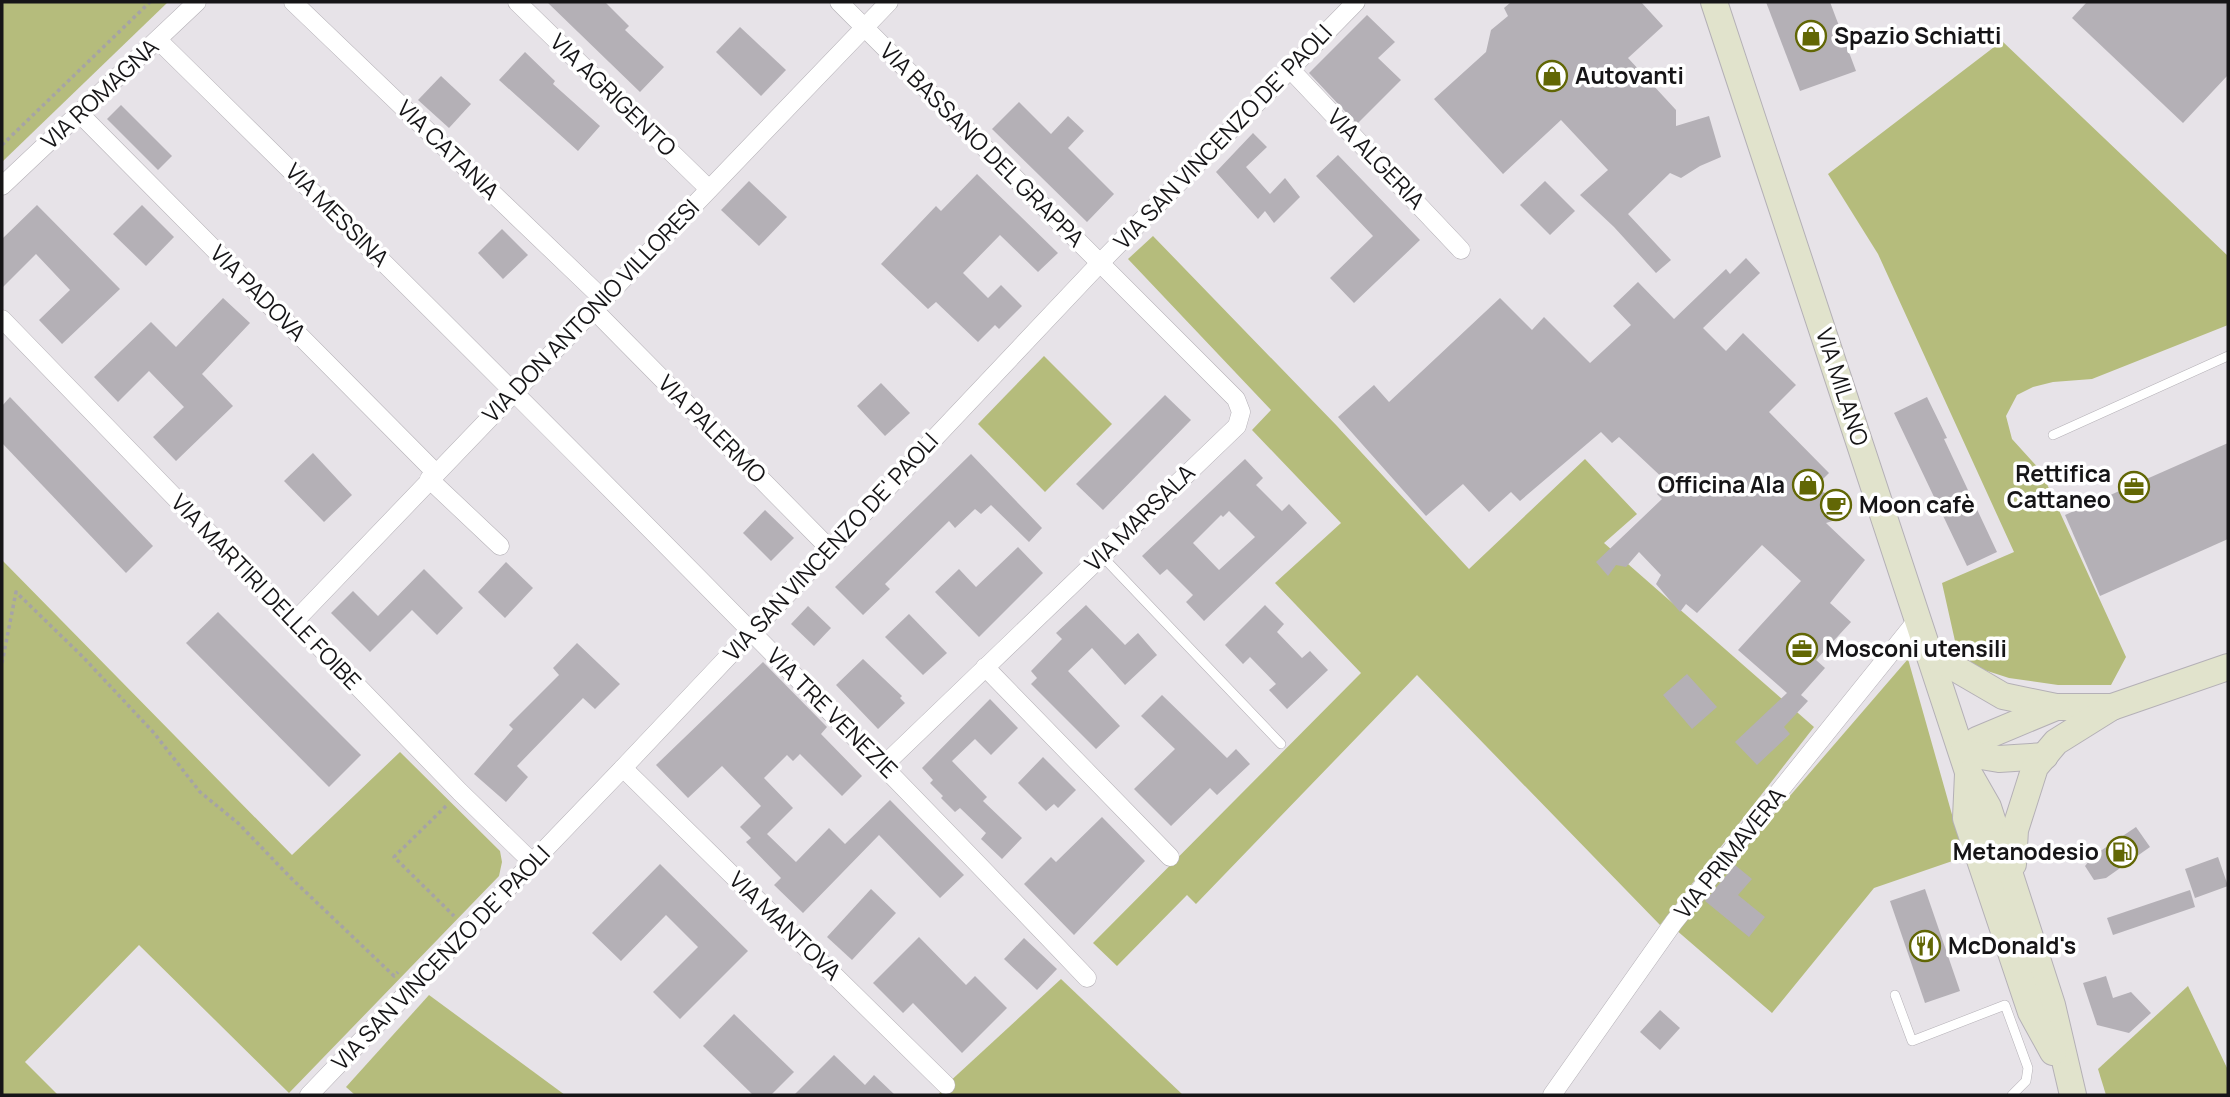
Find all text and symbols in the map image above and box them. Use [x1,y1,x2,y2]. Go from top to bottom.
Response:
street label: VIA SAN VINCENZO DE' PAOLI [1106,17,1339,256]
shop icon: Spazio Schiatti [1794,19,1828,53]
place label: Spazio Schiatti [1834,19,2002,51]
street label: VIA AGRIGENTO [544,26,684,163]
street label: VIA ROMAGNA [34,30,165,156]
street label: VIA BASSANO DEL GRAPPA [873,35,1092,254]
shop icon: Autovanti [1535,59,1569,93]
place label: Autovanti [1575,59,1684,91]
street label: VIA CATANIA [390,92,507,207]
street label: VIA ALGERIA [1321,101,1433,216]
street label: VIA MESSINA [279,155,397,274]
street label: VIA DON ANTONIO VILLORESI [475,192,706,429]
street label: VIA PADOVA [204,237,314,348]
street label: VIA MILANO [1809,324,1877,450]
street label: VIA PALERMO [652,367,774,489]
street label: VIA SAN VINCENZO DE' PAOLI [716,425,945,668]
street label: VIA MARSALA [1077,456,1202,578]
place label: Rettifica Cattaneo [2007,457,2111,515]
place label: Officina Ala [1658,468,1785,500]
shop icon: Officina Ala [1791,468,1825,502]
office icon: Rettifica Cattaneo [2117,470,2151,504]
street label: VIA MARTIRI DELLE FOIBE [165,486,369,696]
cafe icon: Moon cafè [1819,488,1853,522]
place label: Moon cafè [1859,488,1975,520]
office icon: Mosconi utensili [1785,632,1819,666]
place label: Mosconi utensili [1825,632,2007,664]
street label: VIA TRE VENEZIE [760,640,905,785]
street label: VIA PRIMAVERA [1666,780,1792,925]
place label: Metanodesio [1953,835,2099,867]
fuel station icon: Metanodesio [2105,835,2139,869]
street label: VIA SAN VINCENZO DE' PAOLI [324,838,557,1077]
street label: VIA MANTOVA [723,864,849,987]
restaurant icon: McDonald's [1908,929,1942,963]
place label: McDonald's [1948,929,2076,961]

